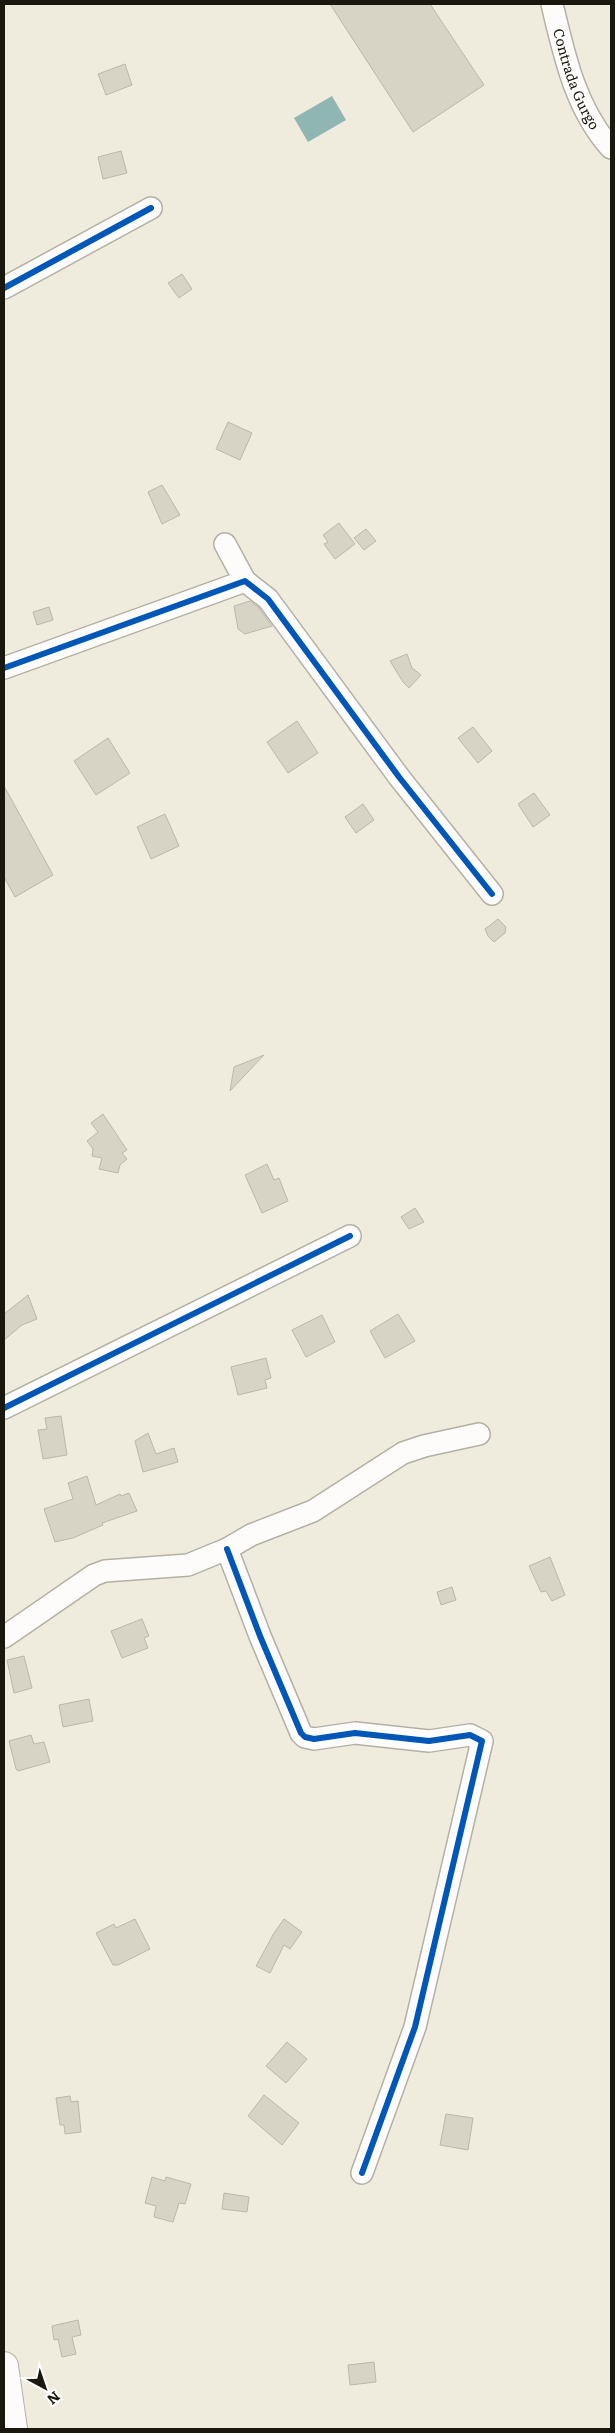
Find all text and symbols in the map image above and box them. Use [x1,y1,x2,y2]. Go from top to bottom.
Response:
street label: Contrada Gurgo [549,26,605,133]
north arrow [20,2363,70,2413]
text: N [43,2387,65,2410]

